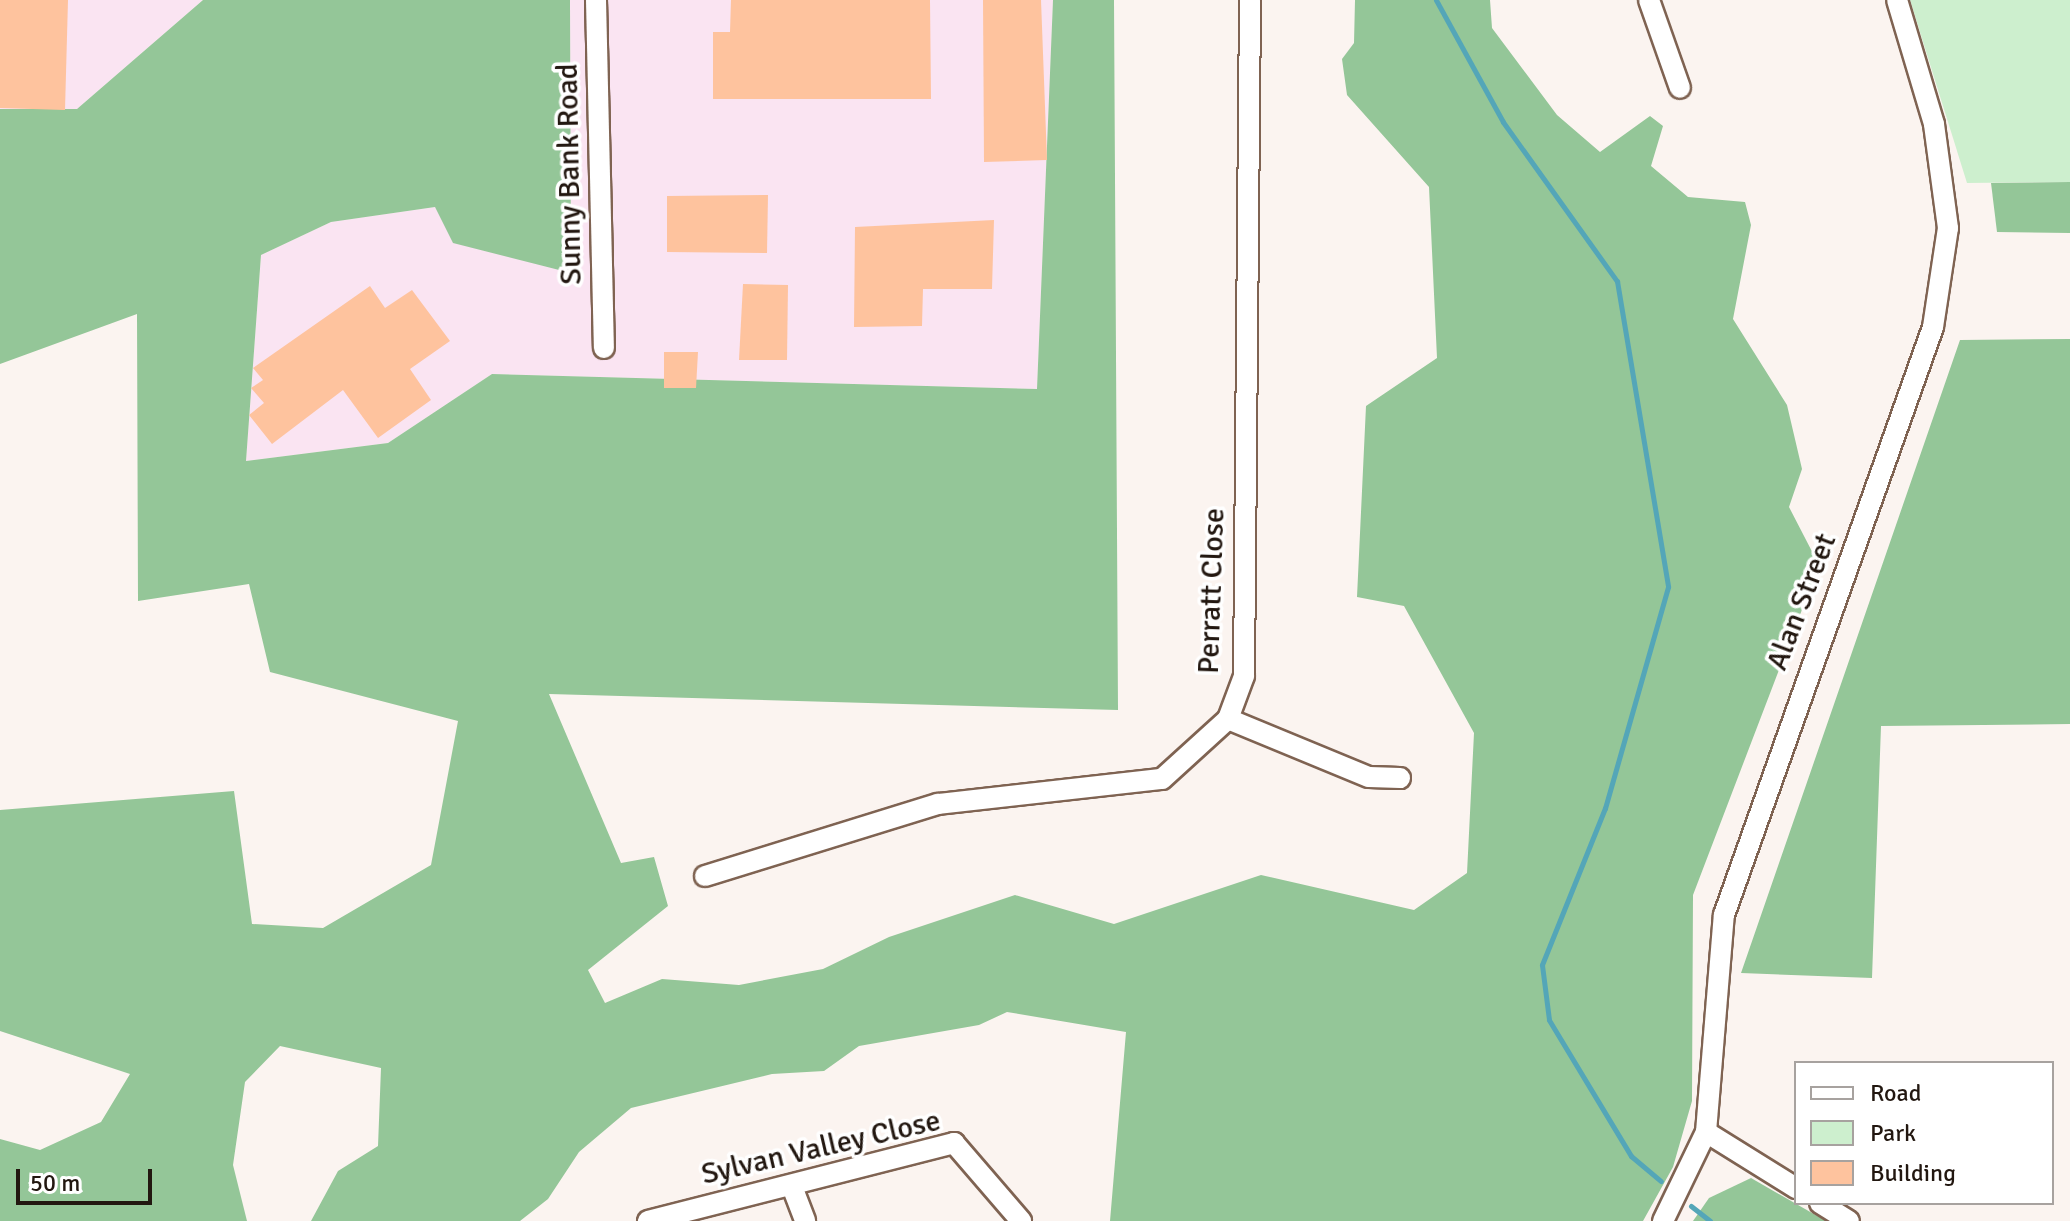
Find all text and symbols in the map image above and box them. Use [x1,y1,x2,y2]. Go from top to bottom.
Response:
street label: Sunny Bank Road [550,63,590,285]
street label: Perratt Close [1191,507,1233,675]
street label: Alan Street [1760,529,1844,675]
legend [1794,1061,2054,1205]
text: Road [1870,1078,1921,1108]
street label: Sylvan Valley Close [698,1103,944,1193]
text: Park [1870,1118,1916,1148]
scale bar [20,1153,156,1203]
text: Building [1870,1158,1956,1188]
text: 50 m [30,1168,80,1198]

